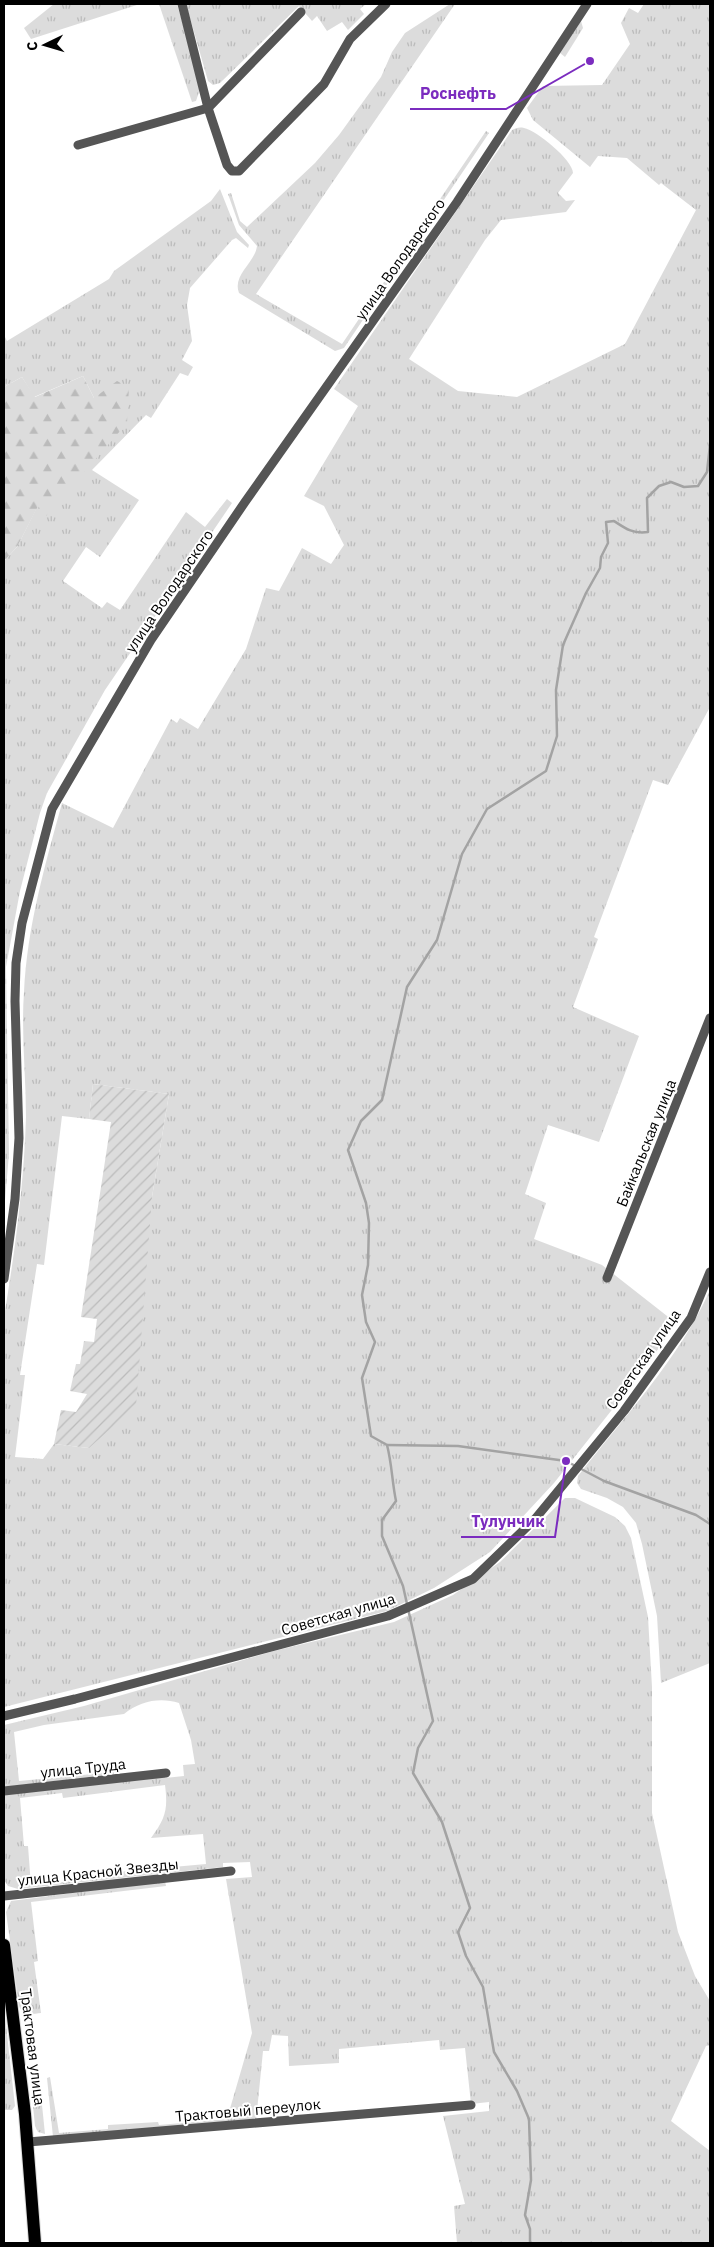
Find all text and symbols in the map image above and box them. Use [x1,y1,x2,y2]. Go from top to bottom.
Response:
north arrow [20,20,70,70]
text: С [23,41,41,51]
callout: Роснефть [410,78,506,109]
text: Роснефть [420,83,496,103]
street label: улица Володарского [351,194,449,324]
street label: улица Володарского [121,526,217,656]
street label: Байкальская улица [612,1077,680,1209]
street label: Советская улица [601,1305,685,1413]
callout: Тулунчик [461,1506,555,1537]
text: Тулунчик [471,1511,545,1531]
street label: Советская улица [279,1589,397,1639]
street label: улица Труда [39,1754,127,1782]
street label: улица Красной Звезды [17,1854,179,1890]
street label: Трактовая улица [16,1987,50,2107]
street label: Трактовый переулок [175,2094,321,2126]

